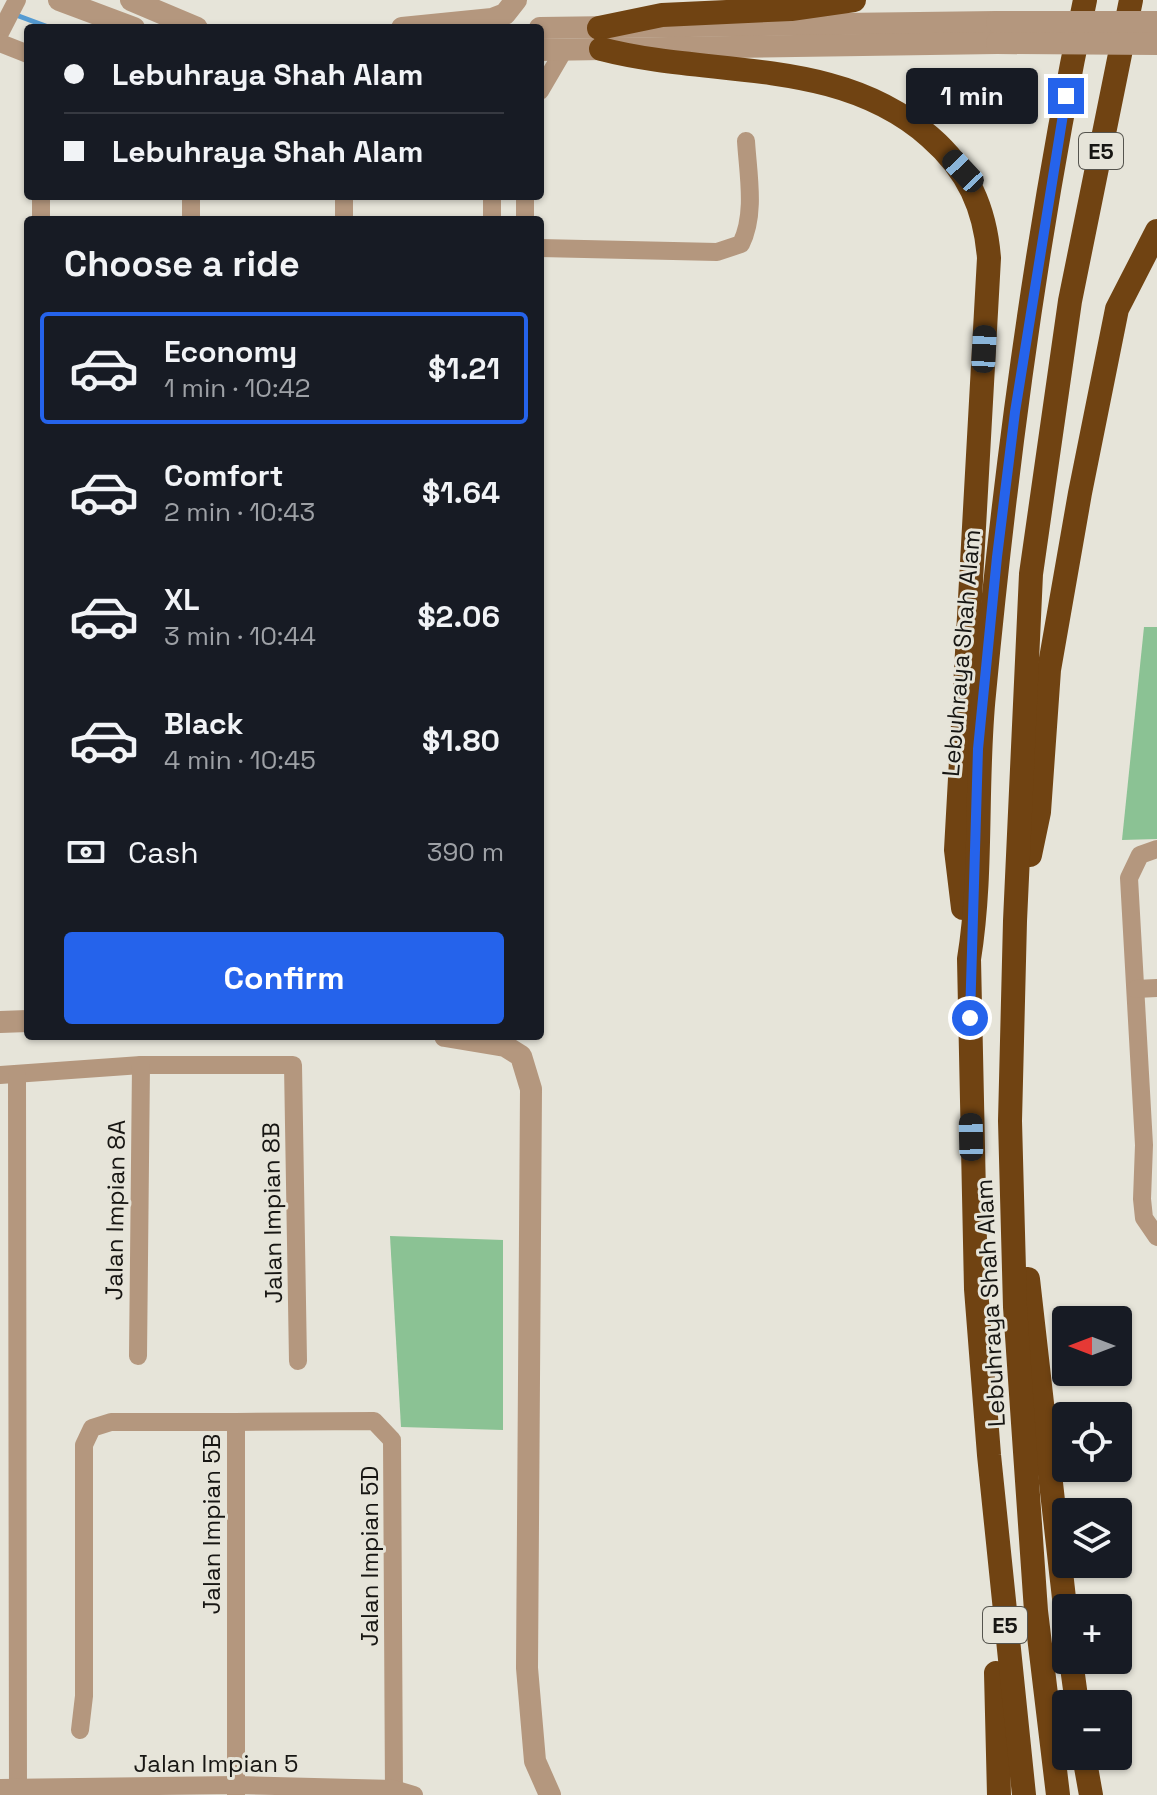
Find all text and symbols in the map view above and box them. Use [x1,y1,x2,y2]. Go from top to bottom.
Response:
text: Lebuhraya Shah Alam [112,55,423,94]
callout: 1 min [906,68,1038,124]
route end [1048,78,1084,114]
text: 1 min [940,79,1004,113]
text: Lebuhraya Shah Alam [112,132,423,171]
road number: E5 [1079,133,1123,169]
car [938,145,988,197]
text: Choose a ride [64,241,300,287]
car [971,324,997,374]
icon: car [68,332,140,404]
text: Economy [164,332,297,371]
text: $1.21 [428,349,500,388]
text: 1 min · 10:42 [164,371,310,405]
icon: car [68,456,140,528]
text: Comfort [164,456,283,495]
text: $1.64 [422,473,500,512]
text: 2 min · 10:43 [164,495,315,529]
street label: Lebuhraya Shah Alam [935,528,987,778]
icon: car [68,580,140,652]
text: XL [164,580,200,619]
text: $2.06 [417,597,500,636]
text: 3 min · 10:44 [164,619,316,653]
icon: car [68,704,140,776]
text: Black [164,704,243,743]
text: $1.80 [422,721,500,760]
text: 4 min · 10:45 [164,743,316,777]
icon: cash [64,830,108,874]
text: Cash [128,833,199,872]
text: 390 m [427,835,504,869]
button: Confirm [64,932,504,1024]
route start [952,1000,988,1036]
car [959,1113,983,1161]
street label: Jalan Impian 8A [98,1119,132,1301]
street label: Jalan Impian 8B [255,1122,289,1304]
street label: Lebuhraya Shah Alam [968,1178,1012,1428]
north arrow [1052,1306,1132,1386]
map controls [1052,1306,1132,1770]
button: locate [1052,1402,1132,1482]
street label: Jalan Impian 5B [196,1434,227,1614]
street label: Jalan Impian 5D [354,1466,385,1646]
button: layers [1052,1498,1132,1578]
button: + [1052,1594,1132,1674]
road number: E5 [983,1607,1027,1643]
button: − [1052,1690,1132,1770]
street label: Jalan Impian 5 [134,1748,298,1779]

